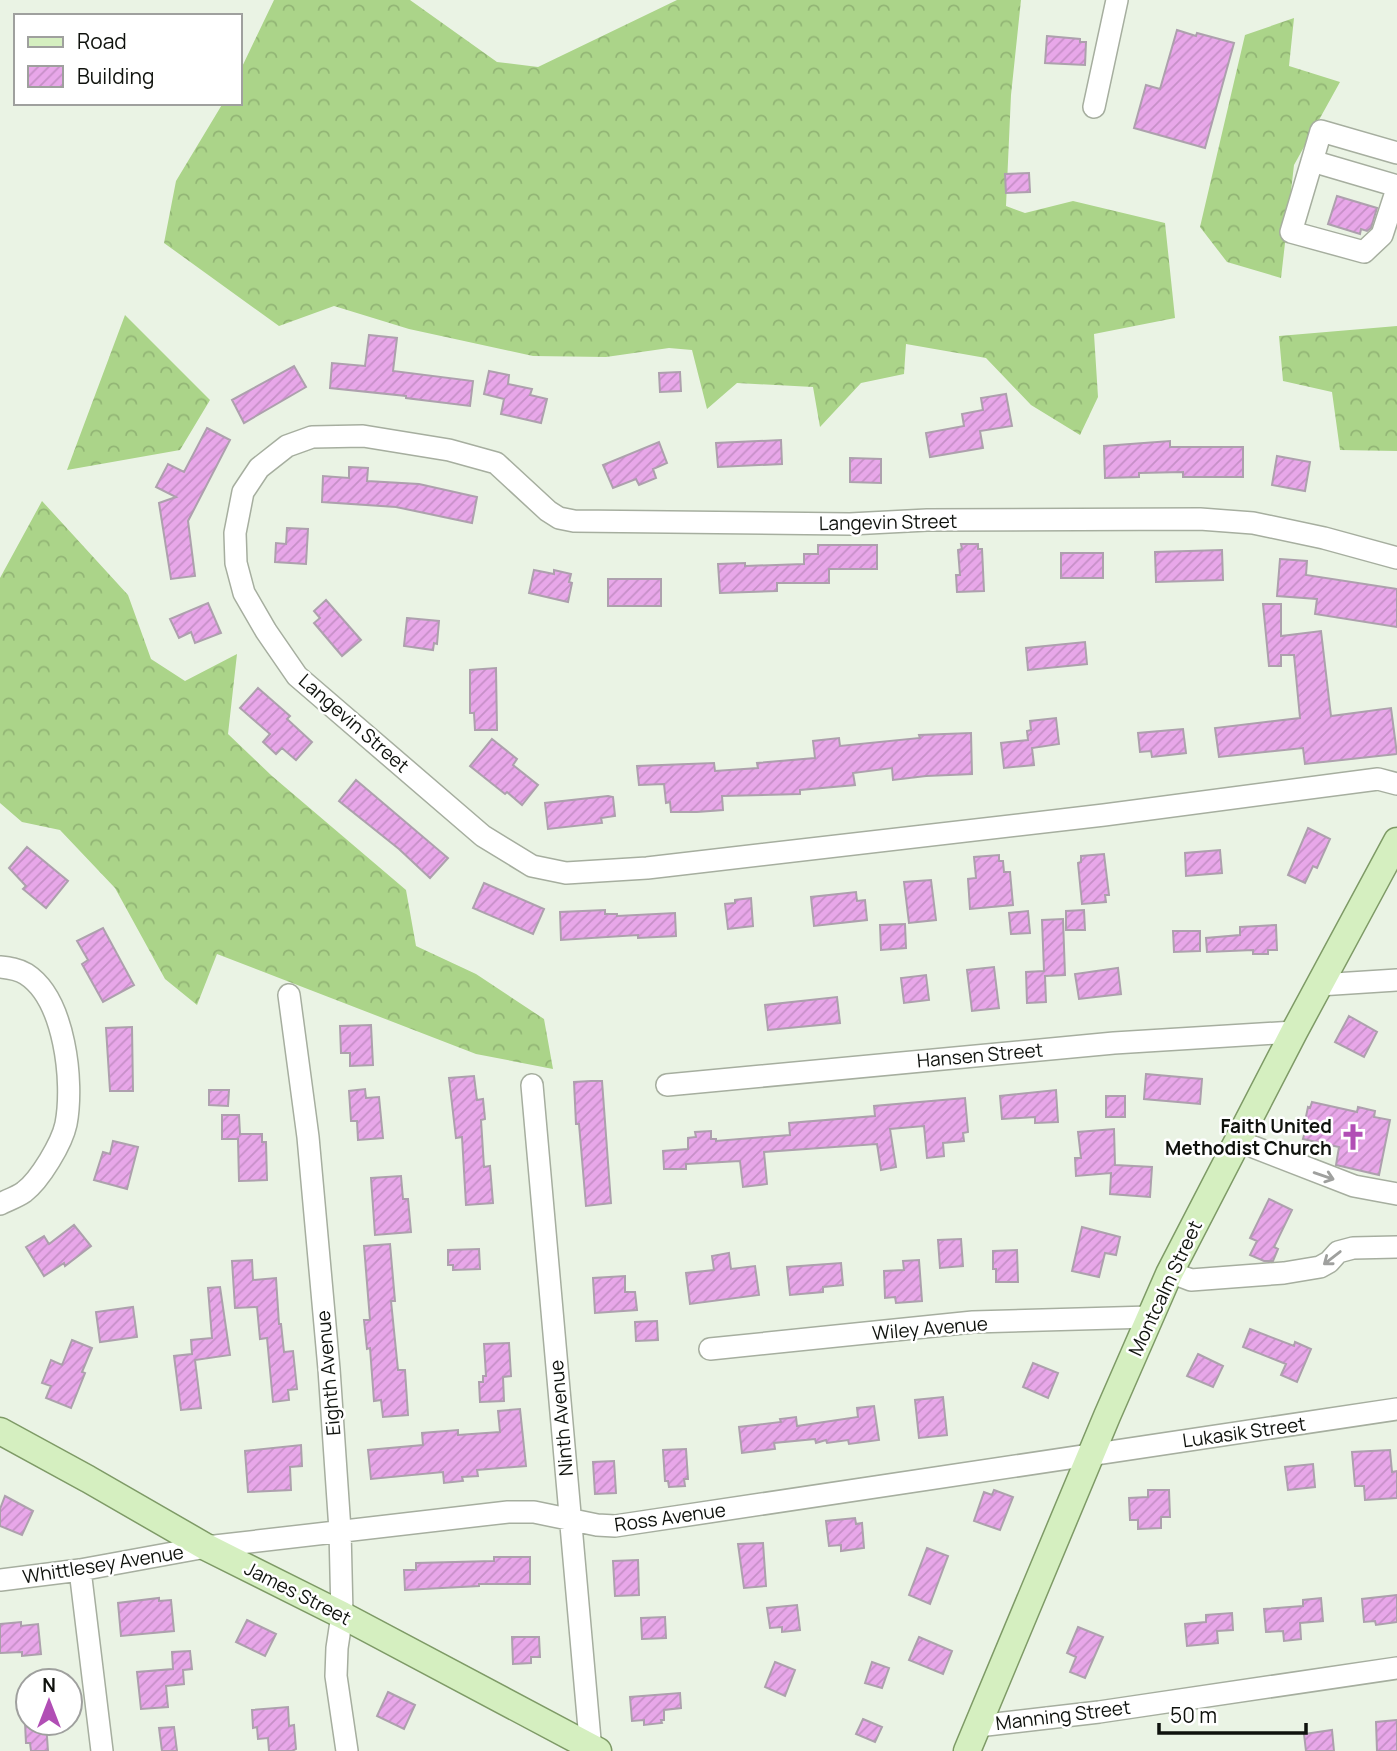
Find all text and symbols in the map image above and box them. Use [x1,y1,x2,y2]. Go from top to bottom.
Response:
legend [14,14,242,105]
text: Road [77,27,127,55]
text: Building [77,62,154,90]
street label: Langevin Street [819,508,957,536]
street label: Langevin Street [293,668,415,778]
street label: Hansen Street [916,1037,1044,1073]
place label: Faith United Methodist Church [1165,1113,1332,1161]
church icon: Faith United Methodist Church [1338,1122,1368,1152]
one-way arrow [1312,1171,1334,1183]
street label: Montcalm Street [1122,1216,1208,1360]
one-way arrow [1323,1250,1342,1265]
street label: Eighth Avenue [310,1309,346,1437]
street label: Wiley Avenue [871,1310,989,1346]
street label: Ninth Avenue [543,1359,579,1477]
street label: Lukasik Street [1181,1410,1307,1454]
street label: Ross Avenue [613,1496,727,1538]
street label: Whittlesey Avenue [21,1538,185,1590]
street label: James Street [240,1555,356,1631]
north arrow [14,1667,84,1737]
text: N [42,1672,56,1698]
scale bar [1159,1692,1306,1736]
street label: Manning Street [994,1694,1132,1736]
text: 50 m [1170,1701,1217,1729]

